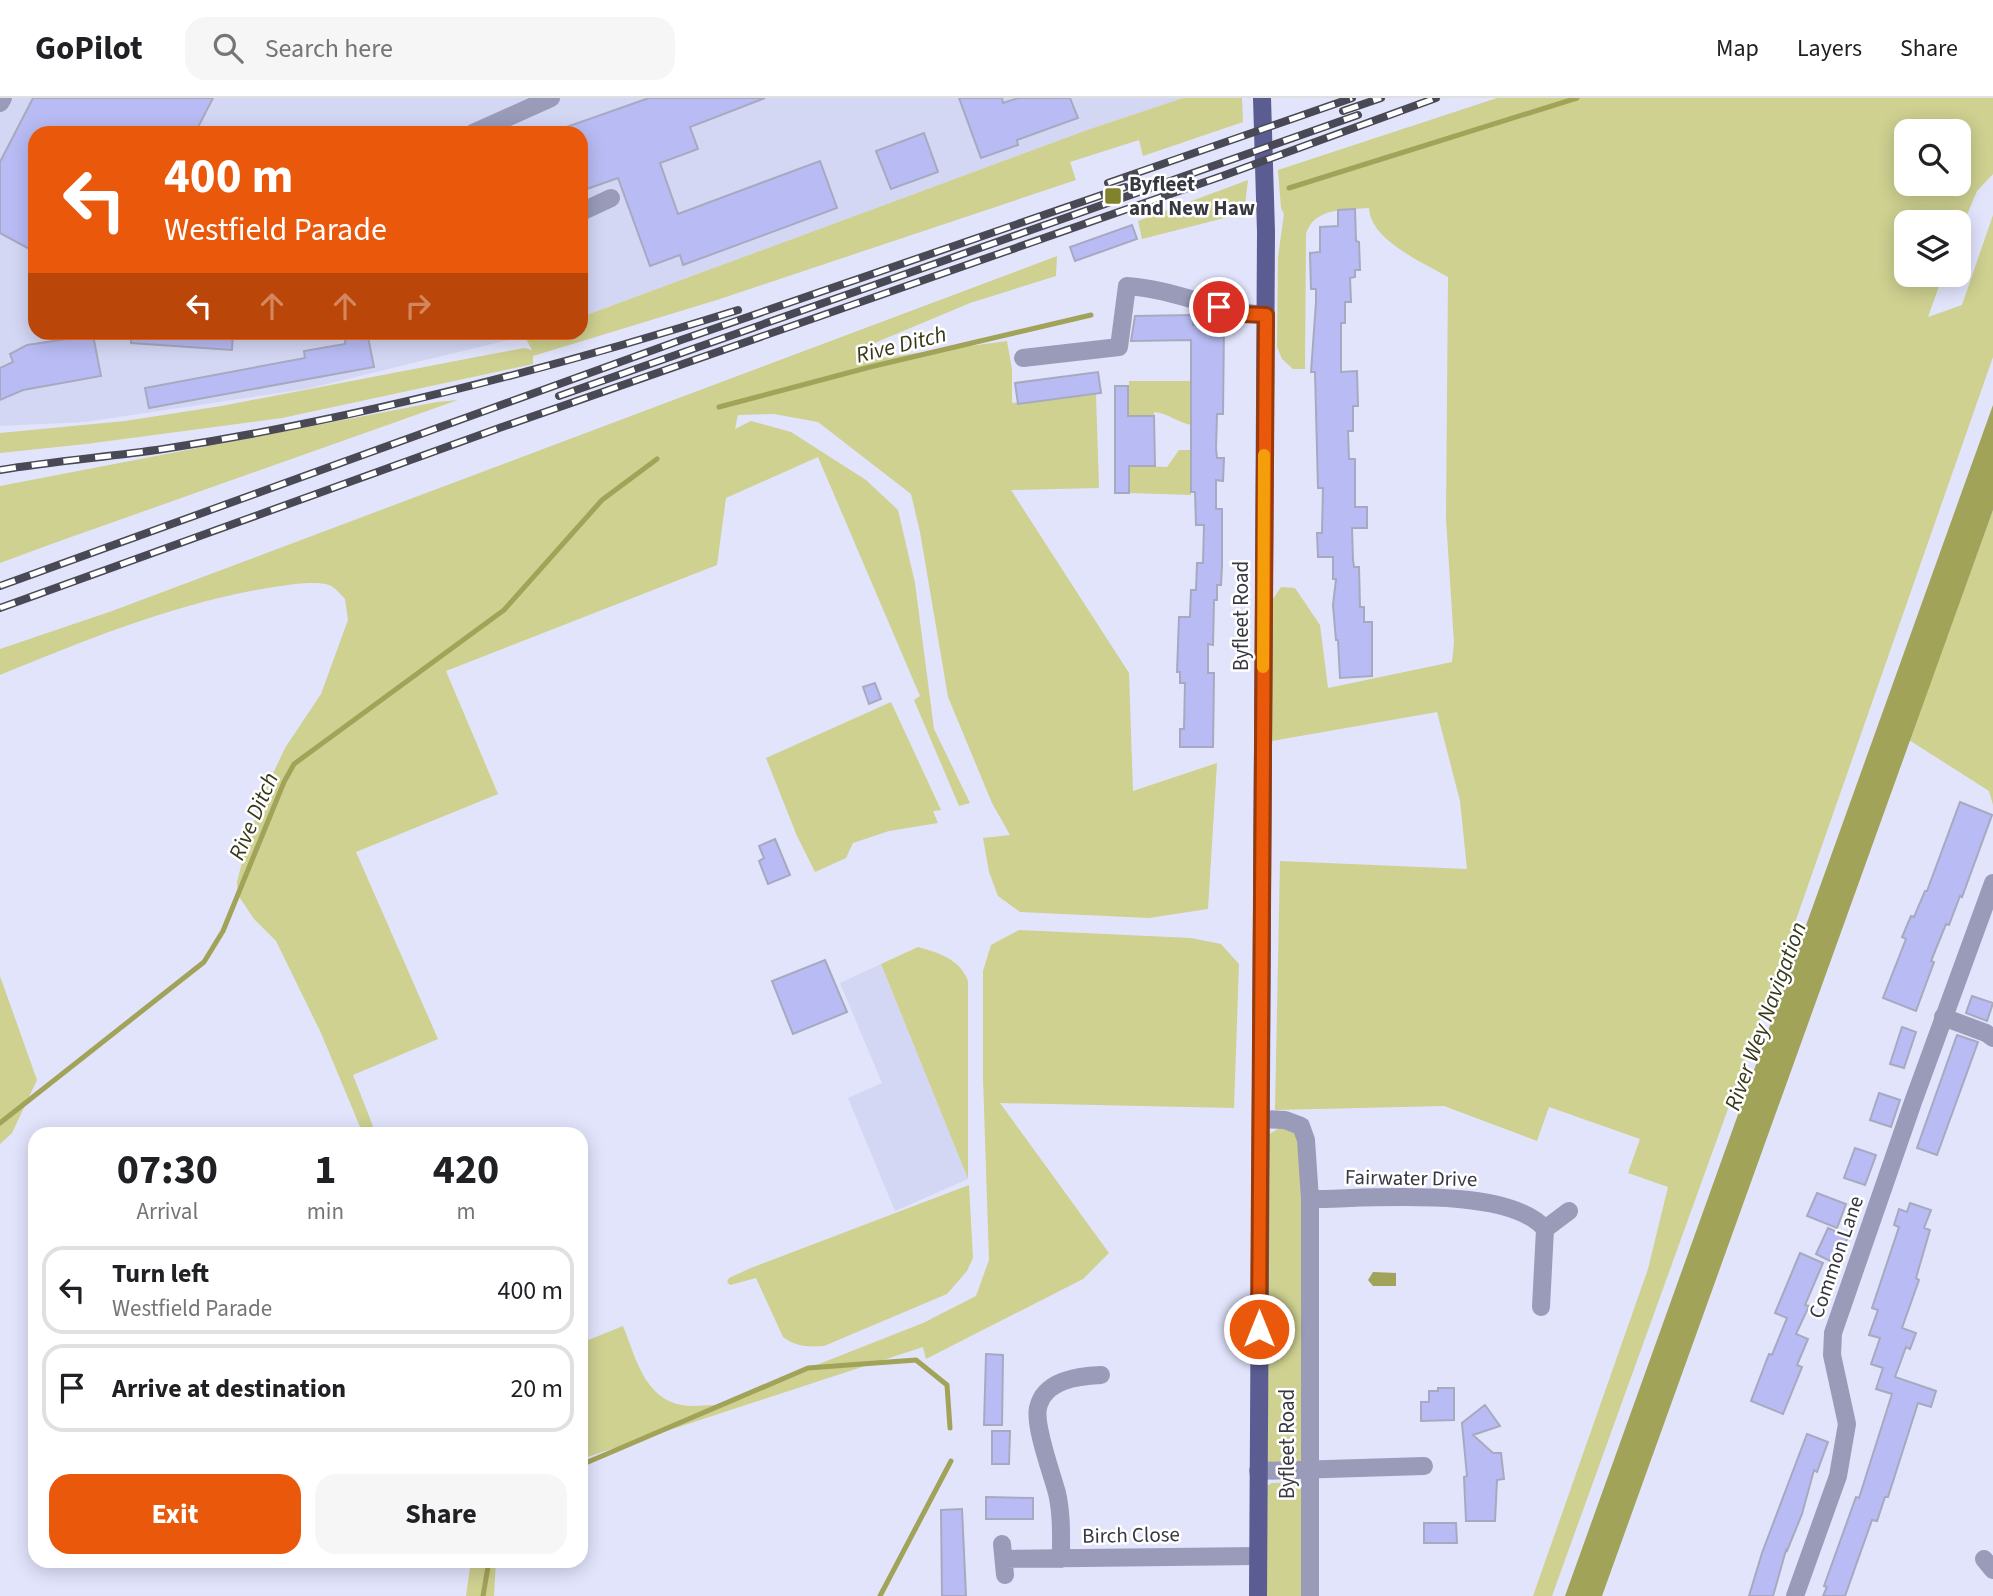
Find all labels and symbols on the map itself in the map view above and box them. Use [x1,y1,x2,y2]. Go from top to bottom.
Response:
place label: Byfleet and New Haw [1129,169,1255,223]
marker: Byfleet and New Haw [1103,186,1123,206]
pin [1189,277,1249,337]
water label: Rive Ditch [852,317,950,372]
street label: Byfleet Road [1226,561,1256,671]
water label: Rive Ditch [220,767,287,865]
water label: River Wey Navigation [1716,917,1815,1115]
street label: Fairwater Drive [1344,1162,1478,1194]
street label: Common Lane [1801,1192,1871,1322]
position arrow [1222,1292,1296,1366]
street label: Byfleet Road [1272,1389,1302,1499]
street label: Birch Close [1082,1519,1180,1551]

